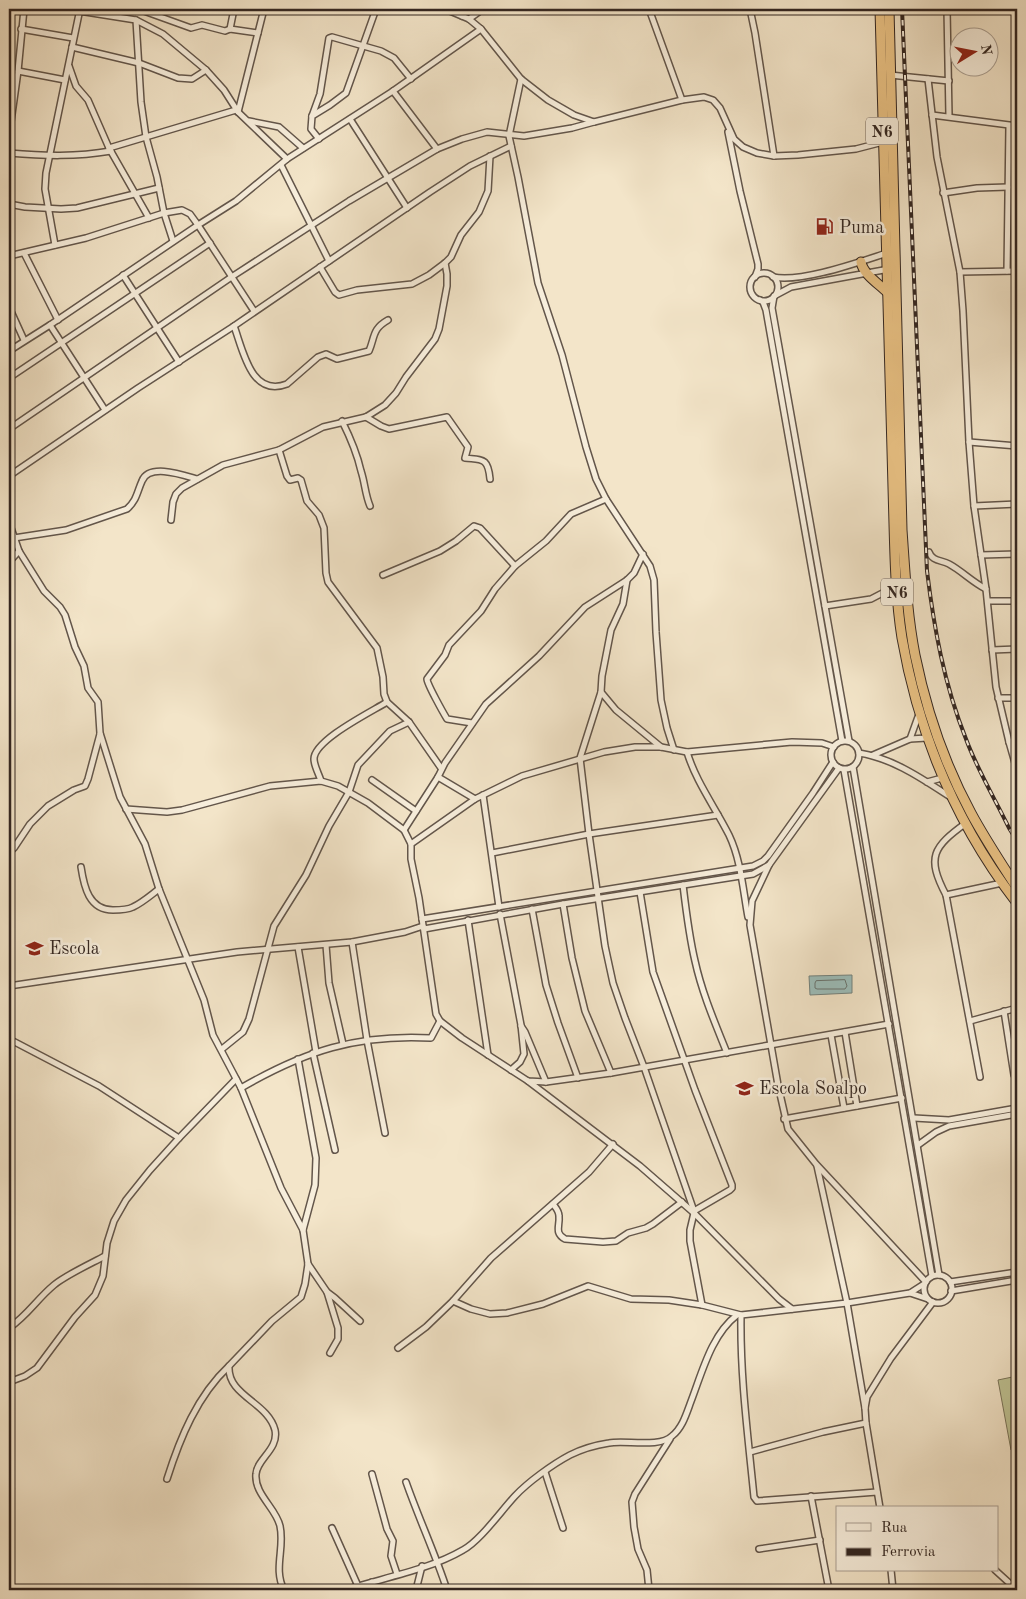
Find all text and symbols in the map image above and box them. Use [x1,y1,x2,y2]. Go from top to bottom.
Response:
north arrow [948,28,998,78]
text: N [978,43,994,57]
road number: N6 [866,118,898,144]
fuel station icon: Puma [815,217,835,237]
place label: Puma [839,219,884,237]
road number: N6 [881,578,913,606]
school or university icon: Escola [25,938,45,958]
place label: Escola [49,940,100,958]
school or university icon: Escola Soalpo [735,1078,755,1098]
place label: Escola Soalpo [759,1080,867,1098]
legend [836,1506,998,1572]
text: Rua [881,1521,908,1536]
text: Ferrovia [881,1545,936,1560]

